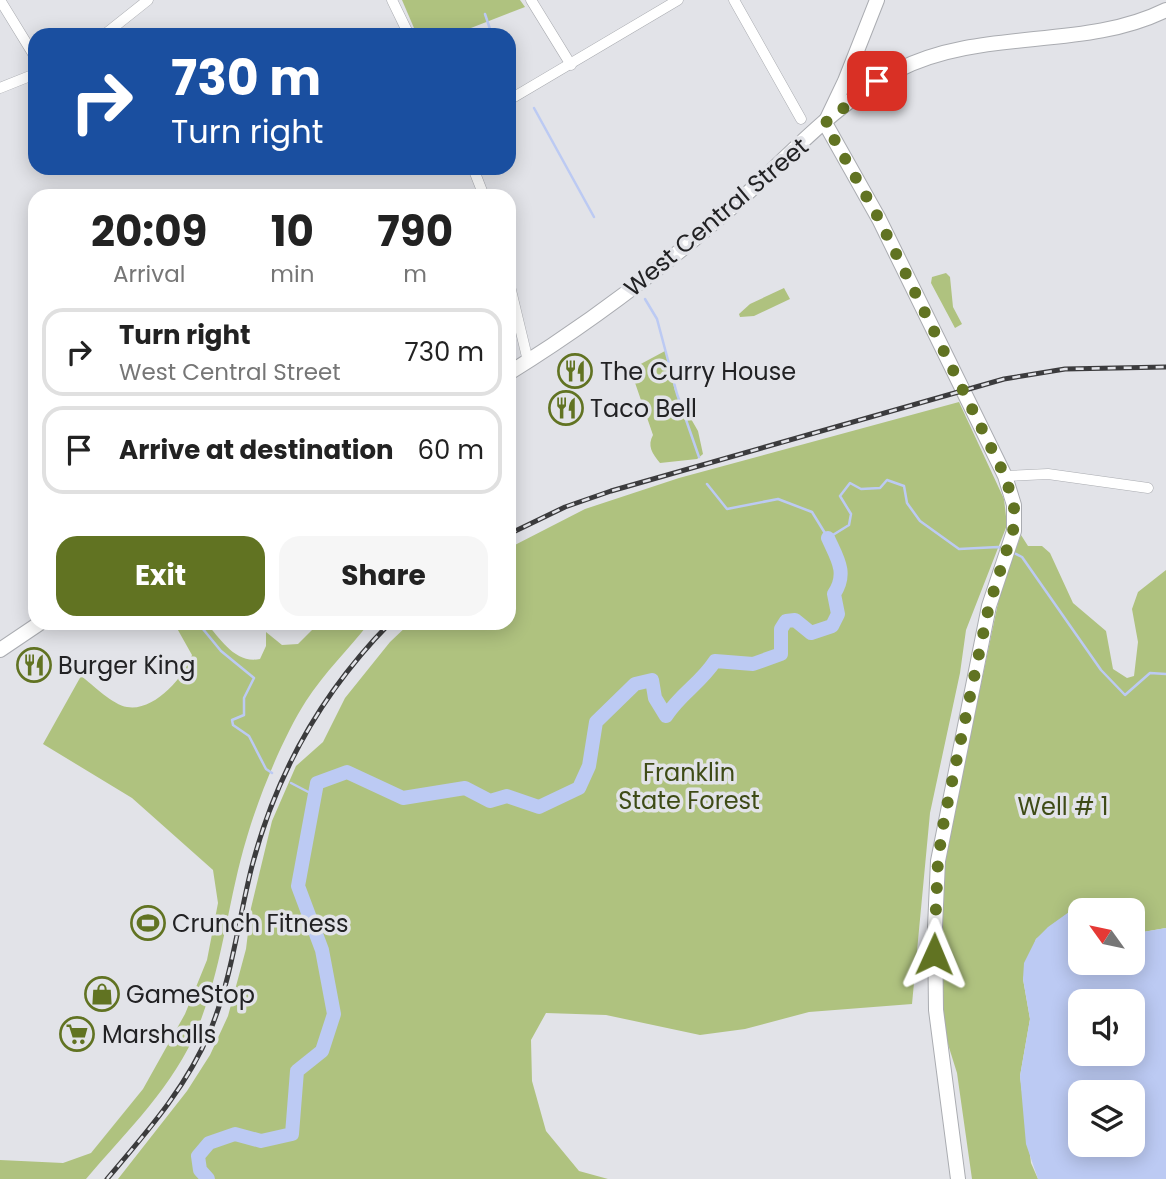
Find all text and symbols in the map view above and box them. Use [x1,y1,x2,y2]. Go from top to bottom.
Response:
text: 730 m [171,44,321,112]
pin [847,51,907,111]
icon: right [56,56,147,147]
icon: arrive [858,62,896,100]
text: Turn right [171,109,323,154]
street label: West Central Street [617,130,815,304]
text: 20:09 [91,202,207,261]
text: 10 [271,202,314,261]
text: 790 [377,202,453,261]
text: Arrival [113,258,185,290]
text: min [270,258,314,290]
text: m [403,258,427,290]
text: Turn right [119,317,251,353]
icon: right [60,333,98,371]
text: 730 m [404,334,484,370]
restaurant icon: The Curry House [556,352,594,390]
place label: The Curry House [600,355,796,388]
text: West Central Street [119,356,341,388]
restaurant icon: Taco Bell [547,389,585,427]
place label: Taco Bell [590,392,697,425]
icon: arrive [60,431,98,469]
text: Arrive at destination [119,432,394,468]
text: 60 m [417,432,484,468]
button: Exit [56,536,265,616]
button: Share [279,536,488,616]
restaurant icon: Burger King [15,646,53,684]
place label: Burger King [58,649,195,682]
park label: Franklin State Forest [618,756,760,817]
park label: Well # 1 [1018,790,1108,823]
north arrow [1068,898,1144,975]
map controls [1068,898,1145,1157]
sports icon: Crunch Fitness [129,904,167,942]
place label: Crunch Fitness [172,907,349,940]
position arrow [897,917,971,991]
shop icon: GameStop [83,975,121,1013]
place label: GameStop [126,978,255,1011]
button: sound [1068,989,1145,1066]
supermarket icon: Marshalls [58,1015,96,1053]
place label: Marshalls [102,1018,216,1051]
button: layers [1068,1080,1145,1157]

